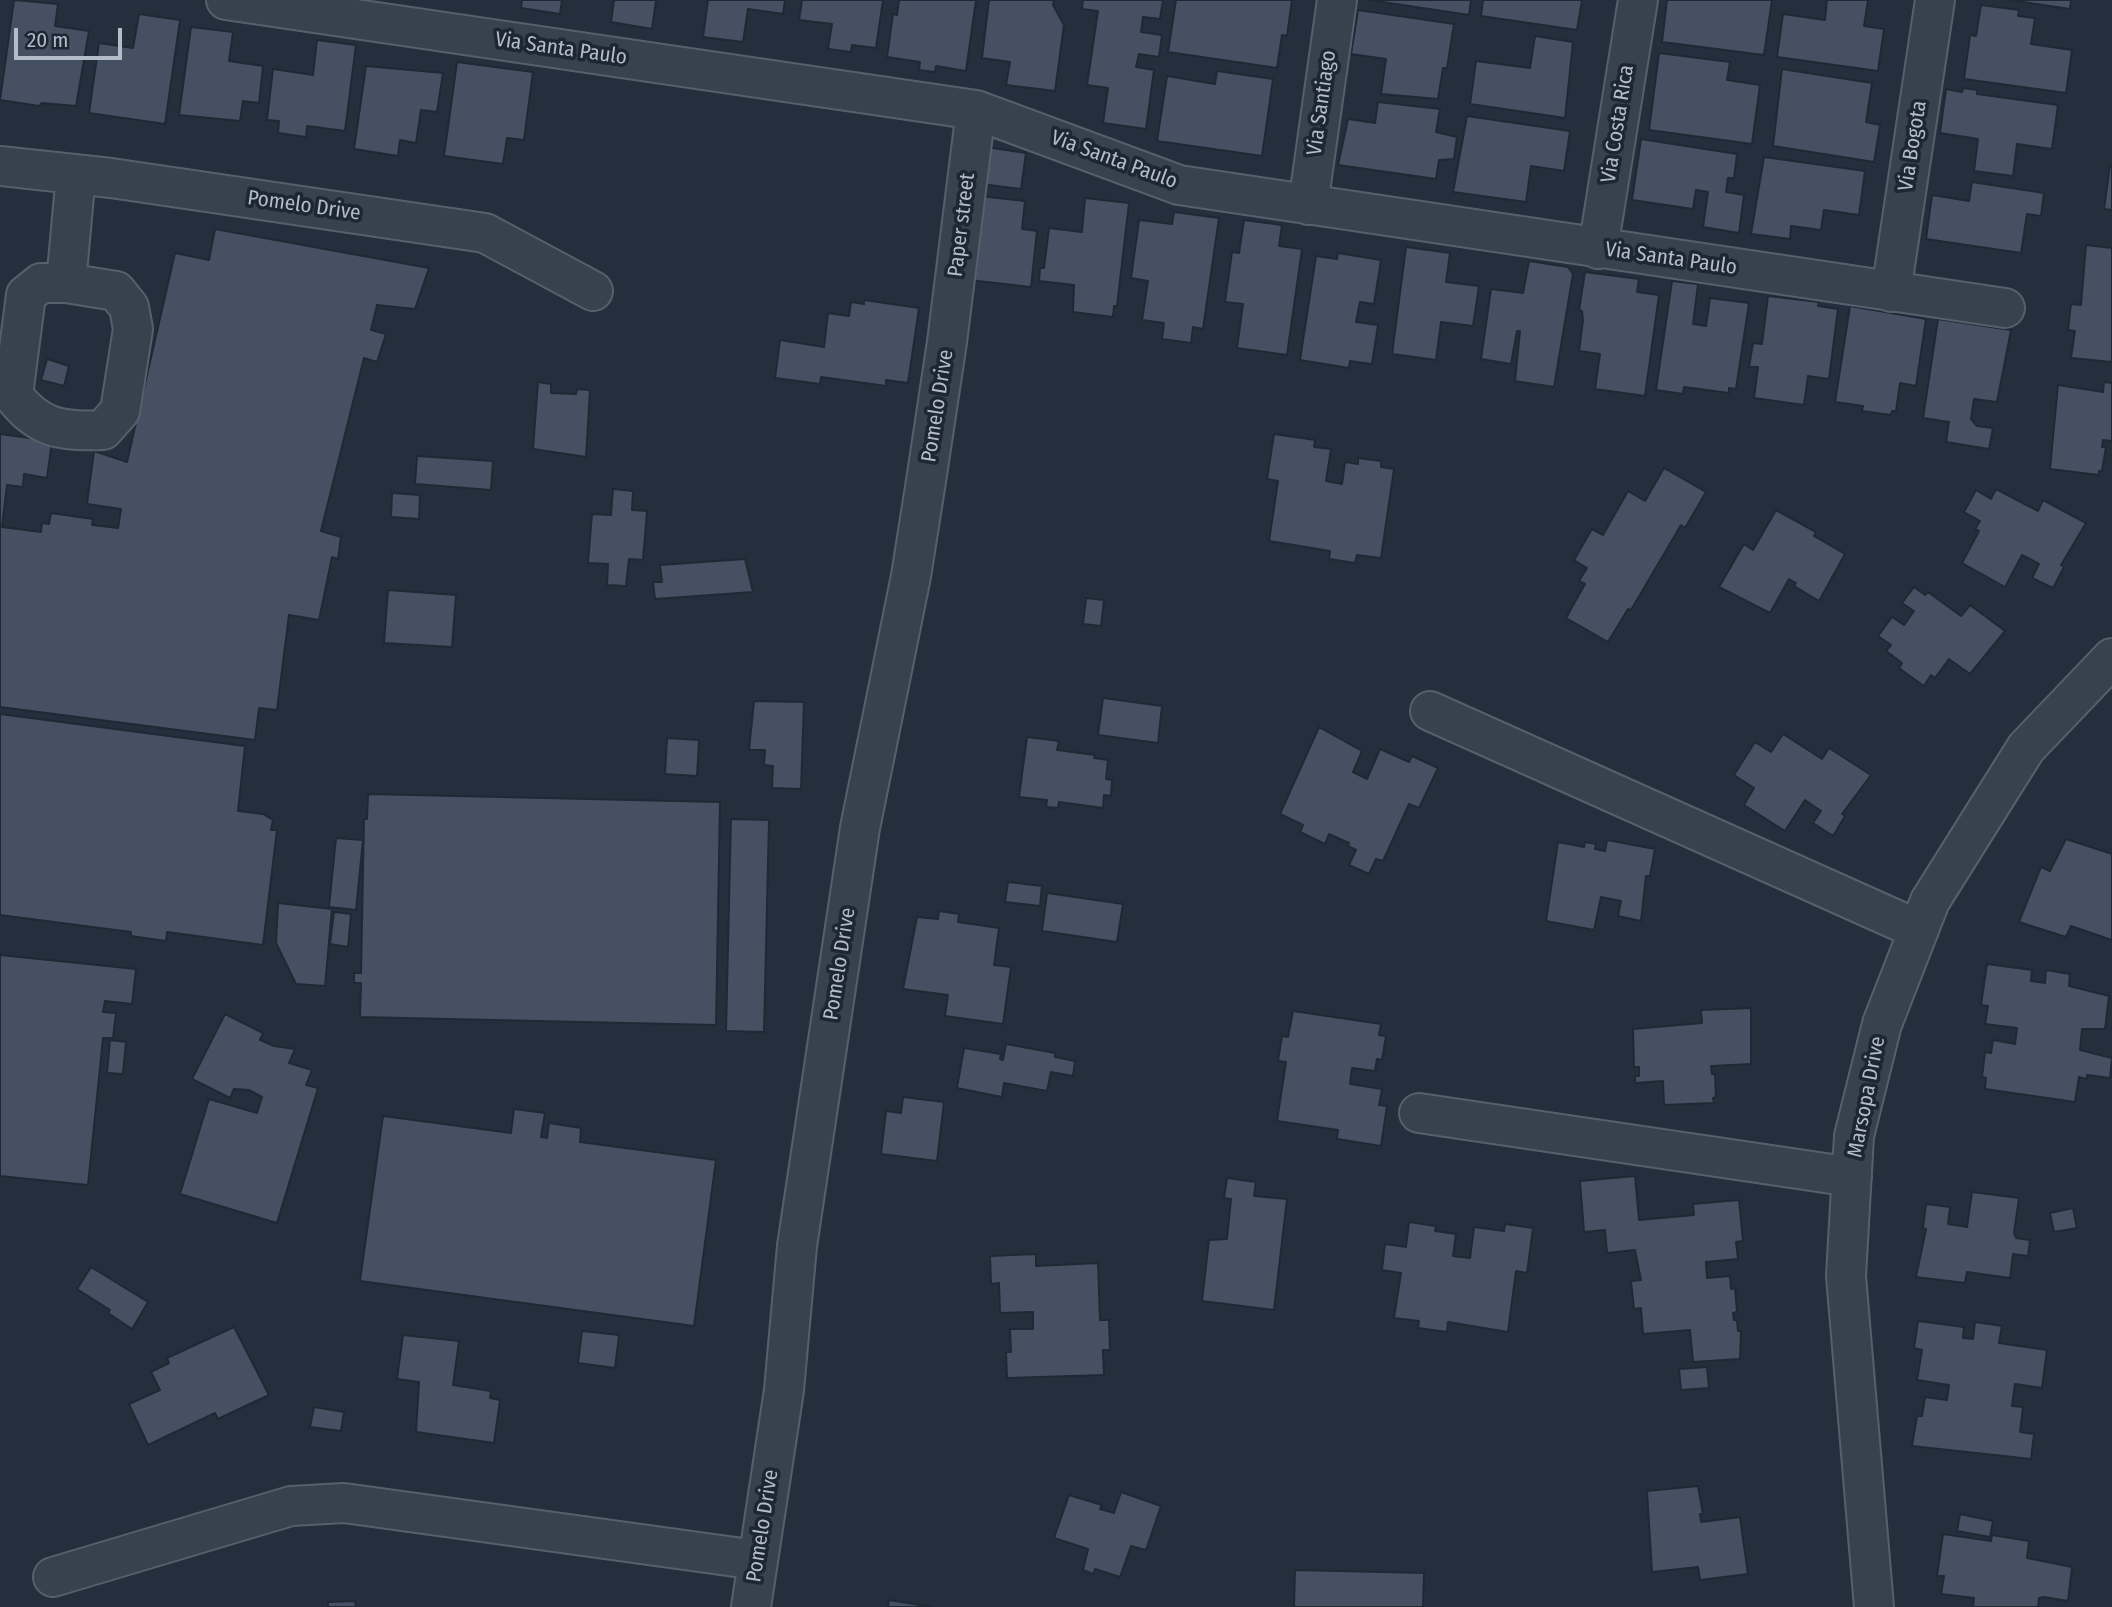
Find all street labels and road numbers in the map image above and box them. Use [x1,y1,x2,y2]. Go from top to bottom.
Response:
street label: Via Santa Paulo [494,27,628,71]
street label: Via Santiago [1302,49,1342,157]
street label: Via Costa Rica [1596,63,1640,185]
street label: Via Bogota [1893,99,1933,193]
street label: Via Santa Paulo [1047,125,1181,195]
street label: Paper street [943,172,981,278]
street label: Pomelo Drive [246,186,362,226]
street label: Via Santa Paulo [1604,237,1738,281]
street label: Pomelo Drive [917,348,959,464]
street label: Pomelo Drive [819,906,861,1022]
street label: Marsopa Drive [1843,1034,1891,1160]
street label: Pomelo Drive [742,1468,784,1584]

